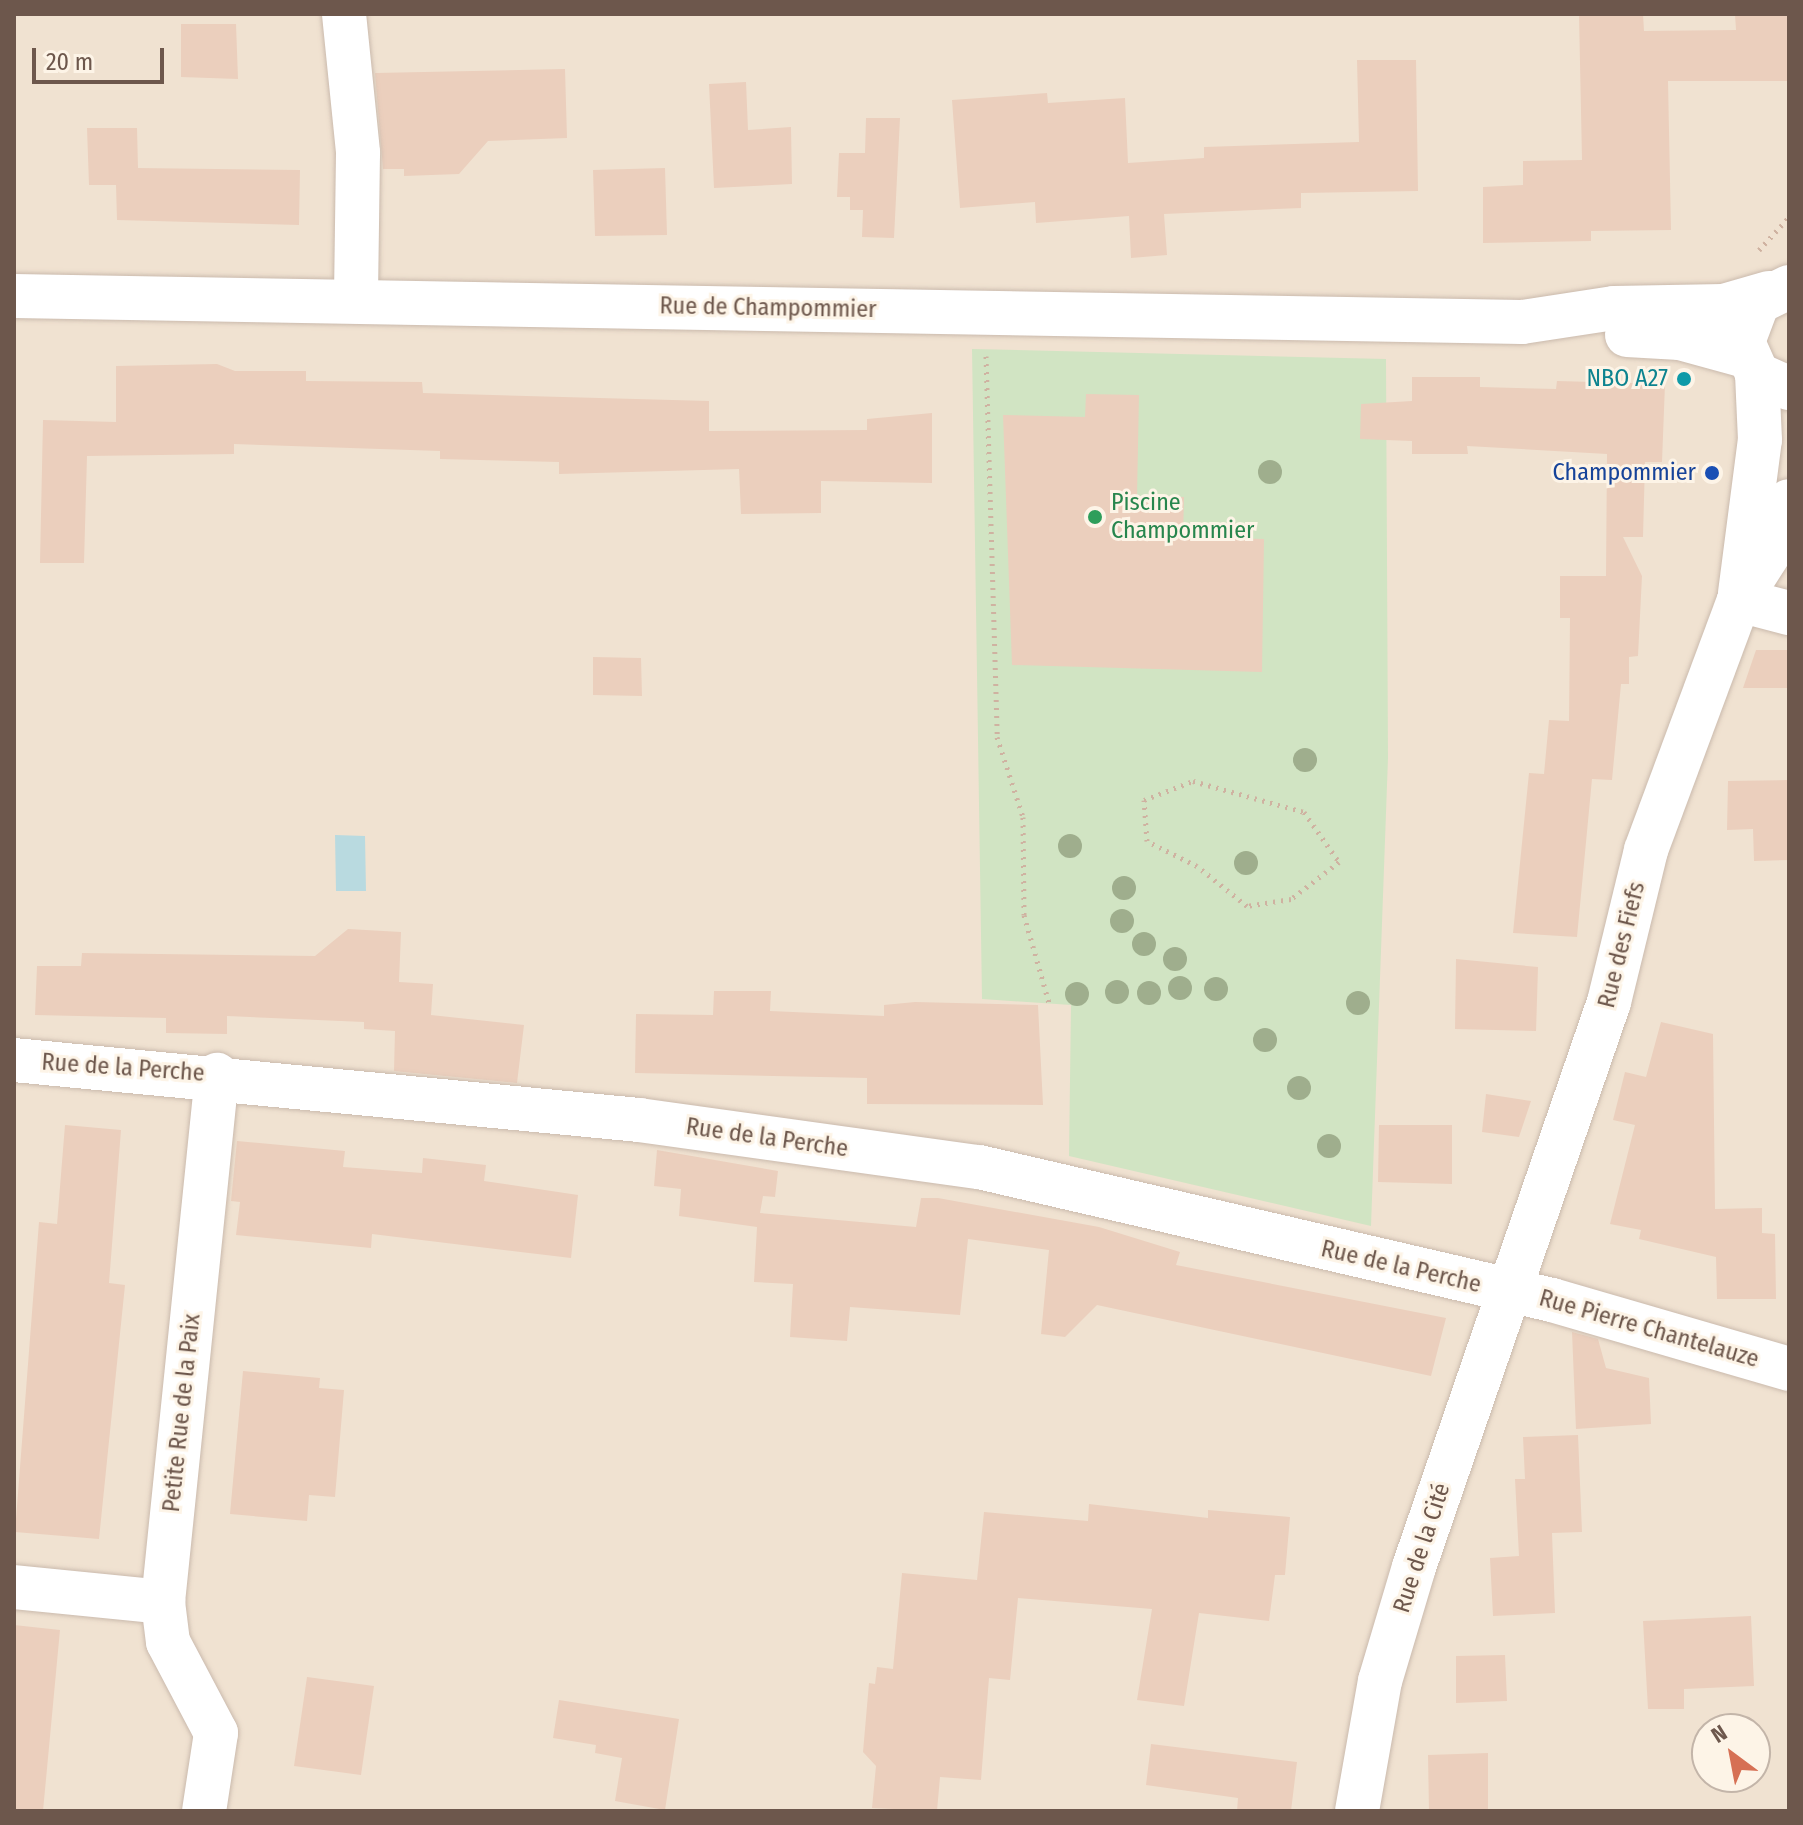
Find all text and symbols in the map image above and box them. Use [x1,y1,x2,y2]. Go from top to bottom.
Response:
scale bar [36,32,168,82]
text: 20 m [46,48,93,76]
street label: Rue de Champommier [659,292,877,324]
place label: NBO A27 [1587,365,1668,393]
marker: NBO A27 [1675,370,1693,388]
place label: Champommier [1553,459,1696,487]
marker: Champommier [1703,464,1721,482]
place label: Piscine Champommier [1111,489,1254,545]
marker: Piscine Champommier [1086,508,1104,526]
street label: Rue des Fiefs [1592,879,1652,1011]
street label: Rue de la Perche [41,1048,205,1088]
street label: Rue de la Perche [684,1112,850,1164]
street label: Rue de la Perche [1318,1235,1484,1299]
street label: Rue Pierre Chantelauze [1536,1284,1762,1374]
street label: Petite Rue de la Paix [157,1312,207,1514]
street label: Rue de la Cité [1387,1480,1457,1616]
north arrow [1691,1713,1771,1793]
text: N [1706,1719,1732,1749]

